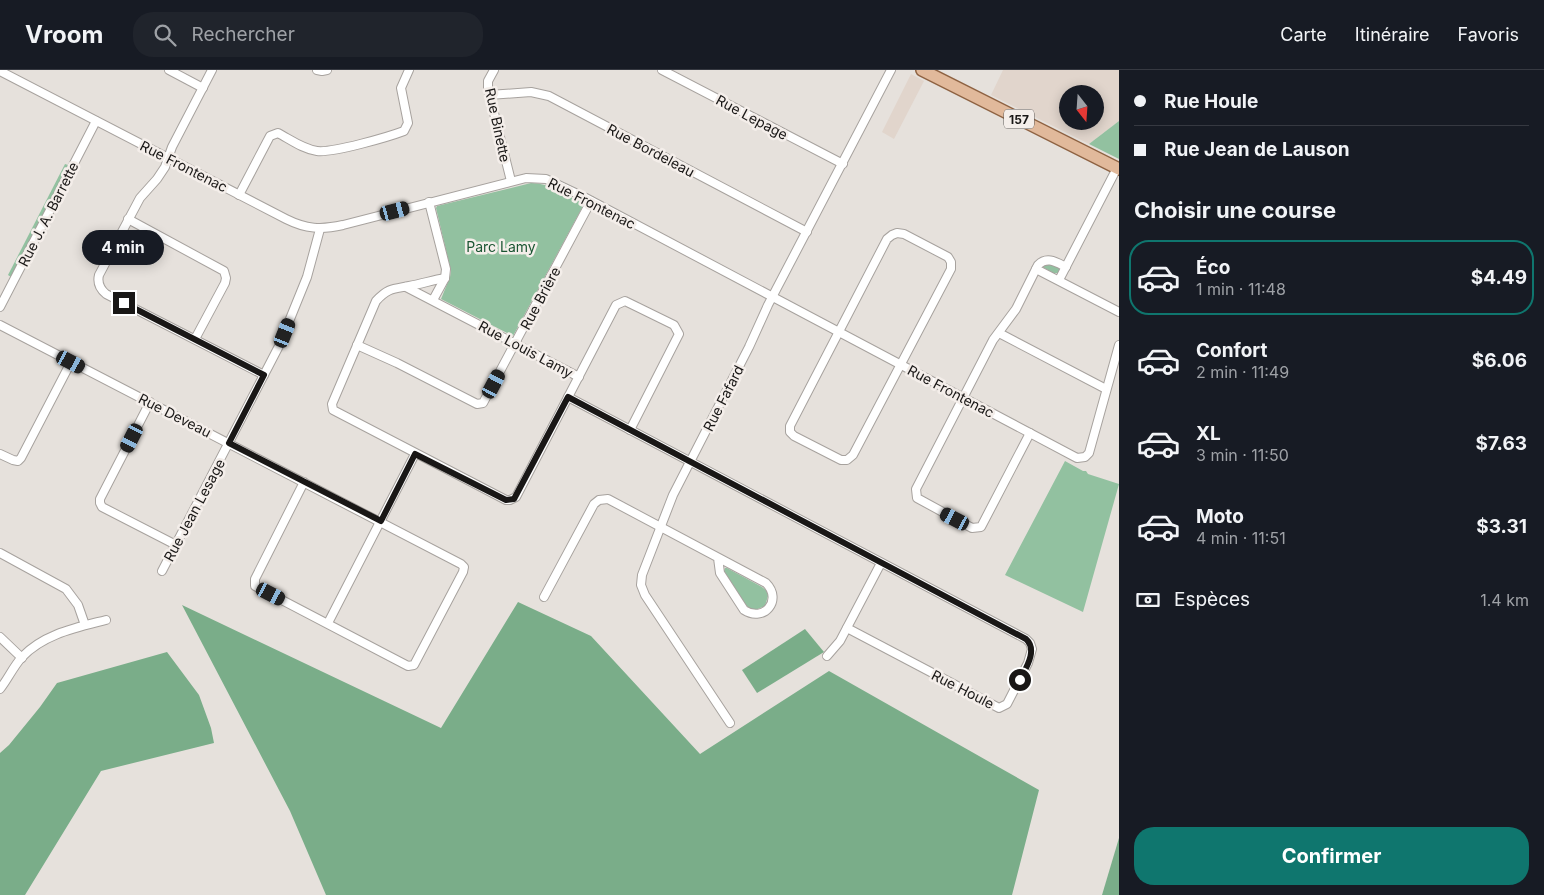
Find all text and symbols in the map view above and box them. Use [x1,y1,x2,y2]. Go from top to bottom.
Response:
search box [133,12,483,57]
text: Vroom [25,20,103,49]
icon: search [151,21,179,49]
text: Rechercher [191,23,295,46]
text: Carte [1280,24,1327,45]
text: Itinéraire [1355,24,1429,45]
text: Favoris [1457,24,1519,45]
north arrow [1059,85,1104,130]
map controls [1059,85,1104,130]
street label: Rue Binette [482,86,514,164]
text: Rue Houle [1164,90,1258,113]
street label: Rue Lepage [713,91,791,143]
road number: 157 [1004,110,1034,129]
street label: Rue Bordeleau [604,120,698,180]
street label: Rue Frontenac [138,137,230,195]
text: Rue Jean de Lauson [1164,138,1350,161]
street label: Rue J. A. Barrette [14,159,82,269]
street label: Rue Frontenac [546,174,638,232]
text: Choisir une course [1134,197,1336,223]
car [378,200,411,222]
callout: 4 min [83,230,165,266]
text: 4 min [101,237,145,257]
park label: Parc Lamy [466,238,536,255]
icon: car [1136,255,1181,300]
text: Éco [1196,256,1230,279]
street label: Rue Brière [516,264,564,332]
text: $4.49 [1471,266,1527,289]
text: 1 min · 11:48 [1196,279,1286,299]
route end [113,292,135,314]
car [272,316,297,350]
street label: Rue Louis Lamy [476,317,576,381]
icon: car [1136,338,1181,383]
text: Confort [1196,339,1267,362]
car [54,348,87,376]
text: $6.06 [1472,349,1527,372]
street label: Rue Frontenac [905,361,997,421]
street label: Rue Fafard [699,362,747,434]
text: 2 min · 11:49 [1196,362,1289,382]
car [480,367,507,401]
street label: Rue Deveau [136,389,214,441]
car [118,421,145,455]
icon: car [1136,421,1181,466]
text: XL [1196,422,1221,445]
text: $7.63 [1475,432,1527,455]
text: 3 min · 11:50 [1196,445,1289,465]
street label: Rue Jean Lesage [160,456,228,564]
icon: car [1136,504,1181,549]
text: Moto [1196,505,1244,528]
car [938,506,971,532]
text: $3.31 [1476,515,1527,538]
text: 4 min · 11:51 [1196,528,1286,548]
car [254,581,287,607]
icon: cash [1134,586,1162,614]
text: Espèces [1174,588,1250,611]
text: 1.4 km [1480,590,1529,610]
street label: Rue Houle [929,666,997,712]
route start [1009,669,1031,691]
button: Confirmer [1134,827,1529,885]

